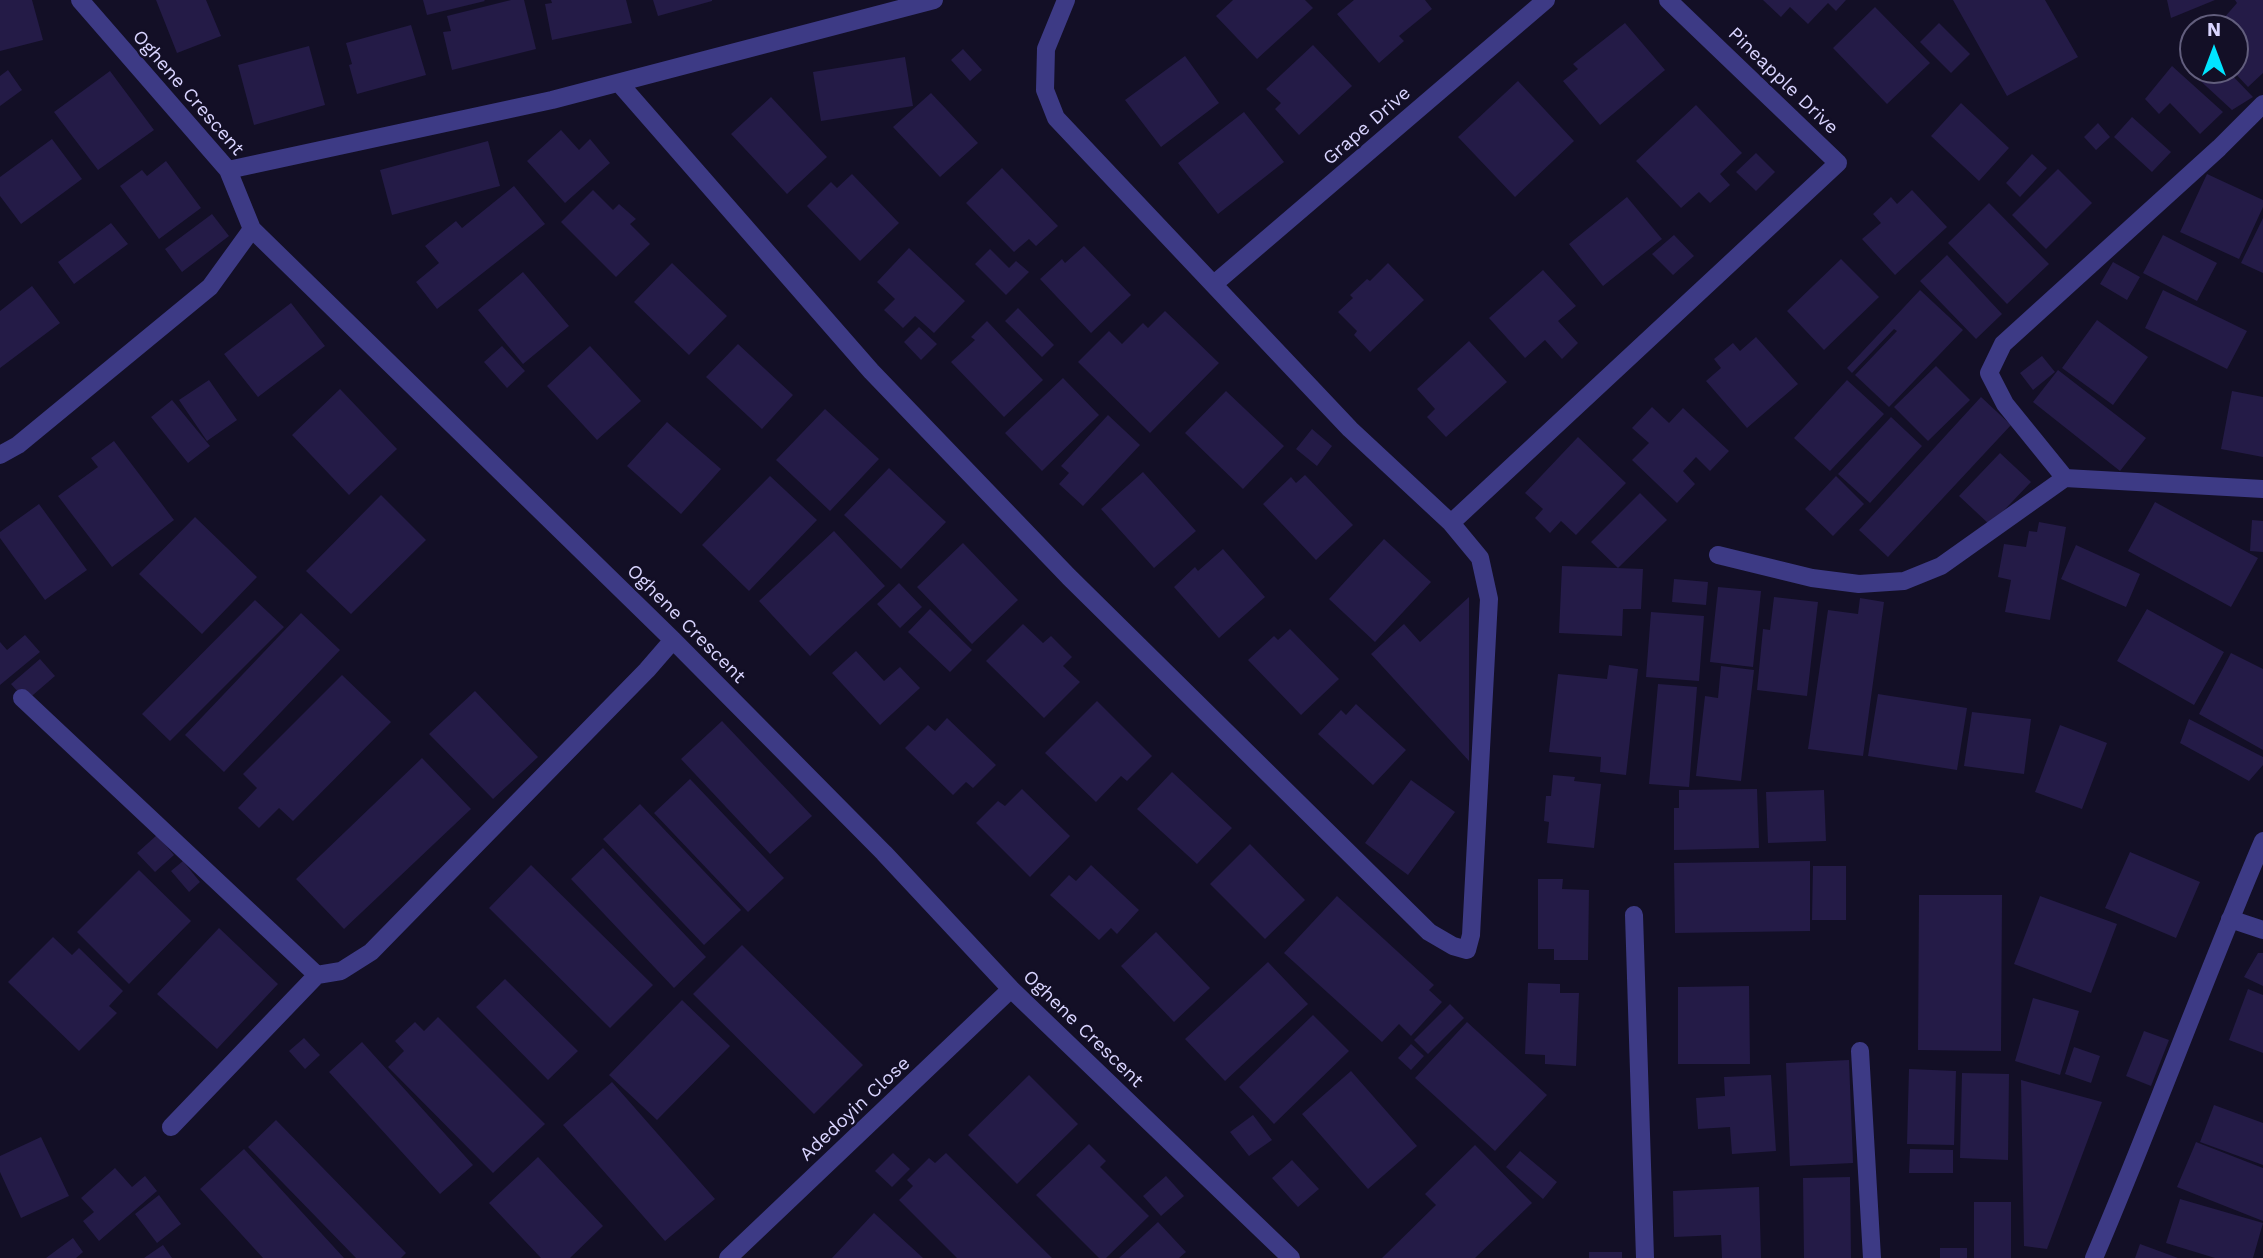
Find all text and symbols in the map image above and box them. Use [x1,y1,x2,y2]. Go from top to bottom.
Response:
north arrow [2179,14,2249,84]
text: N [2207,18,2221,41]
street label: Pineapple Drive [1723,23,1843,139]
street label: Oghene Crescent [127,26,249,160]
street label: Grape Drive [1319,82,1415,170]
street label: Oghene Crescent [622,560,750,688]
street label: Oghene Crescent [1018,966,1148,1092]
street label: Adedoyin Close [795,1052,915,1166]

